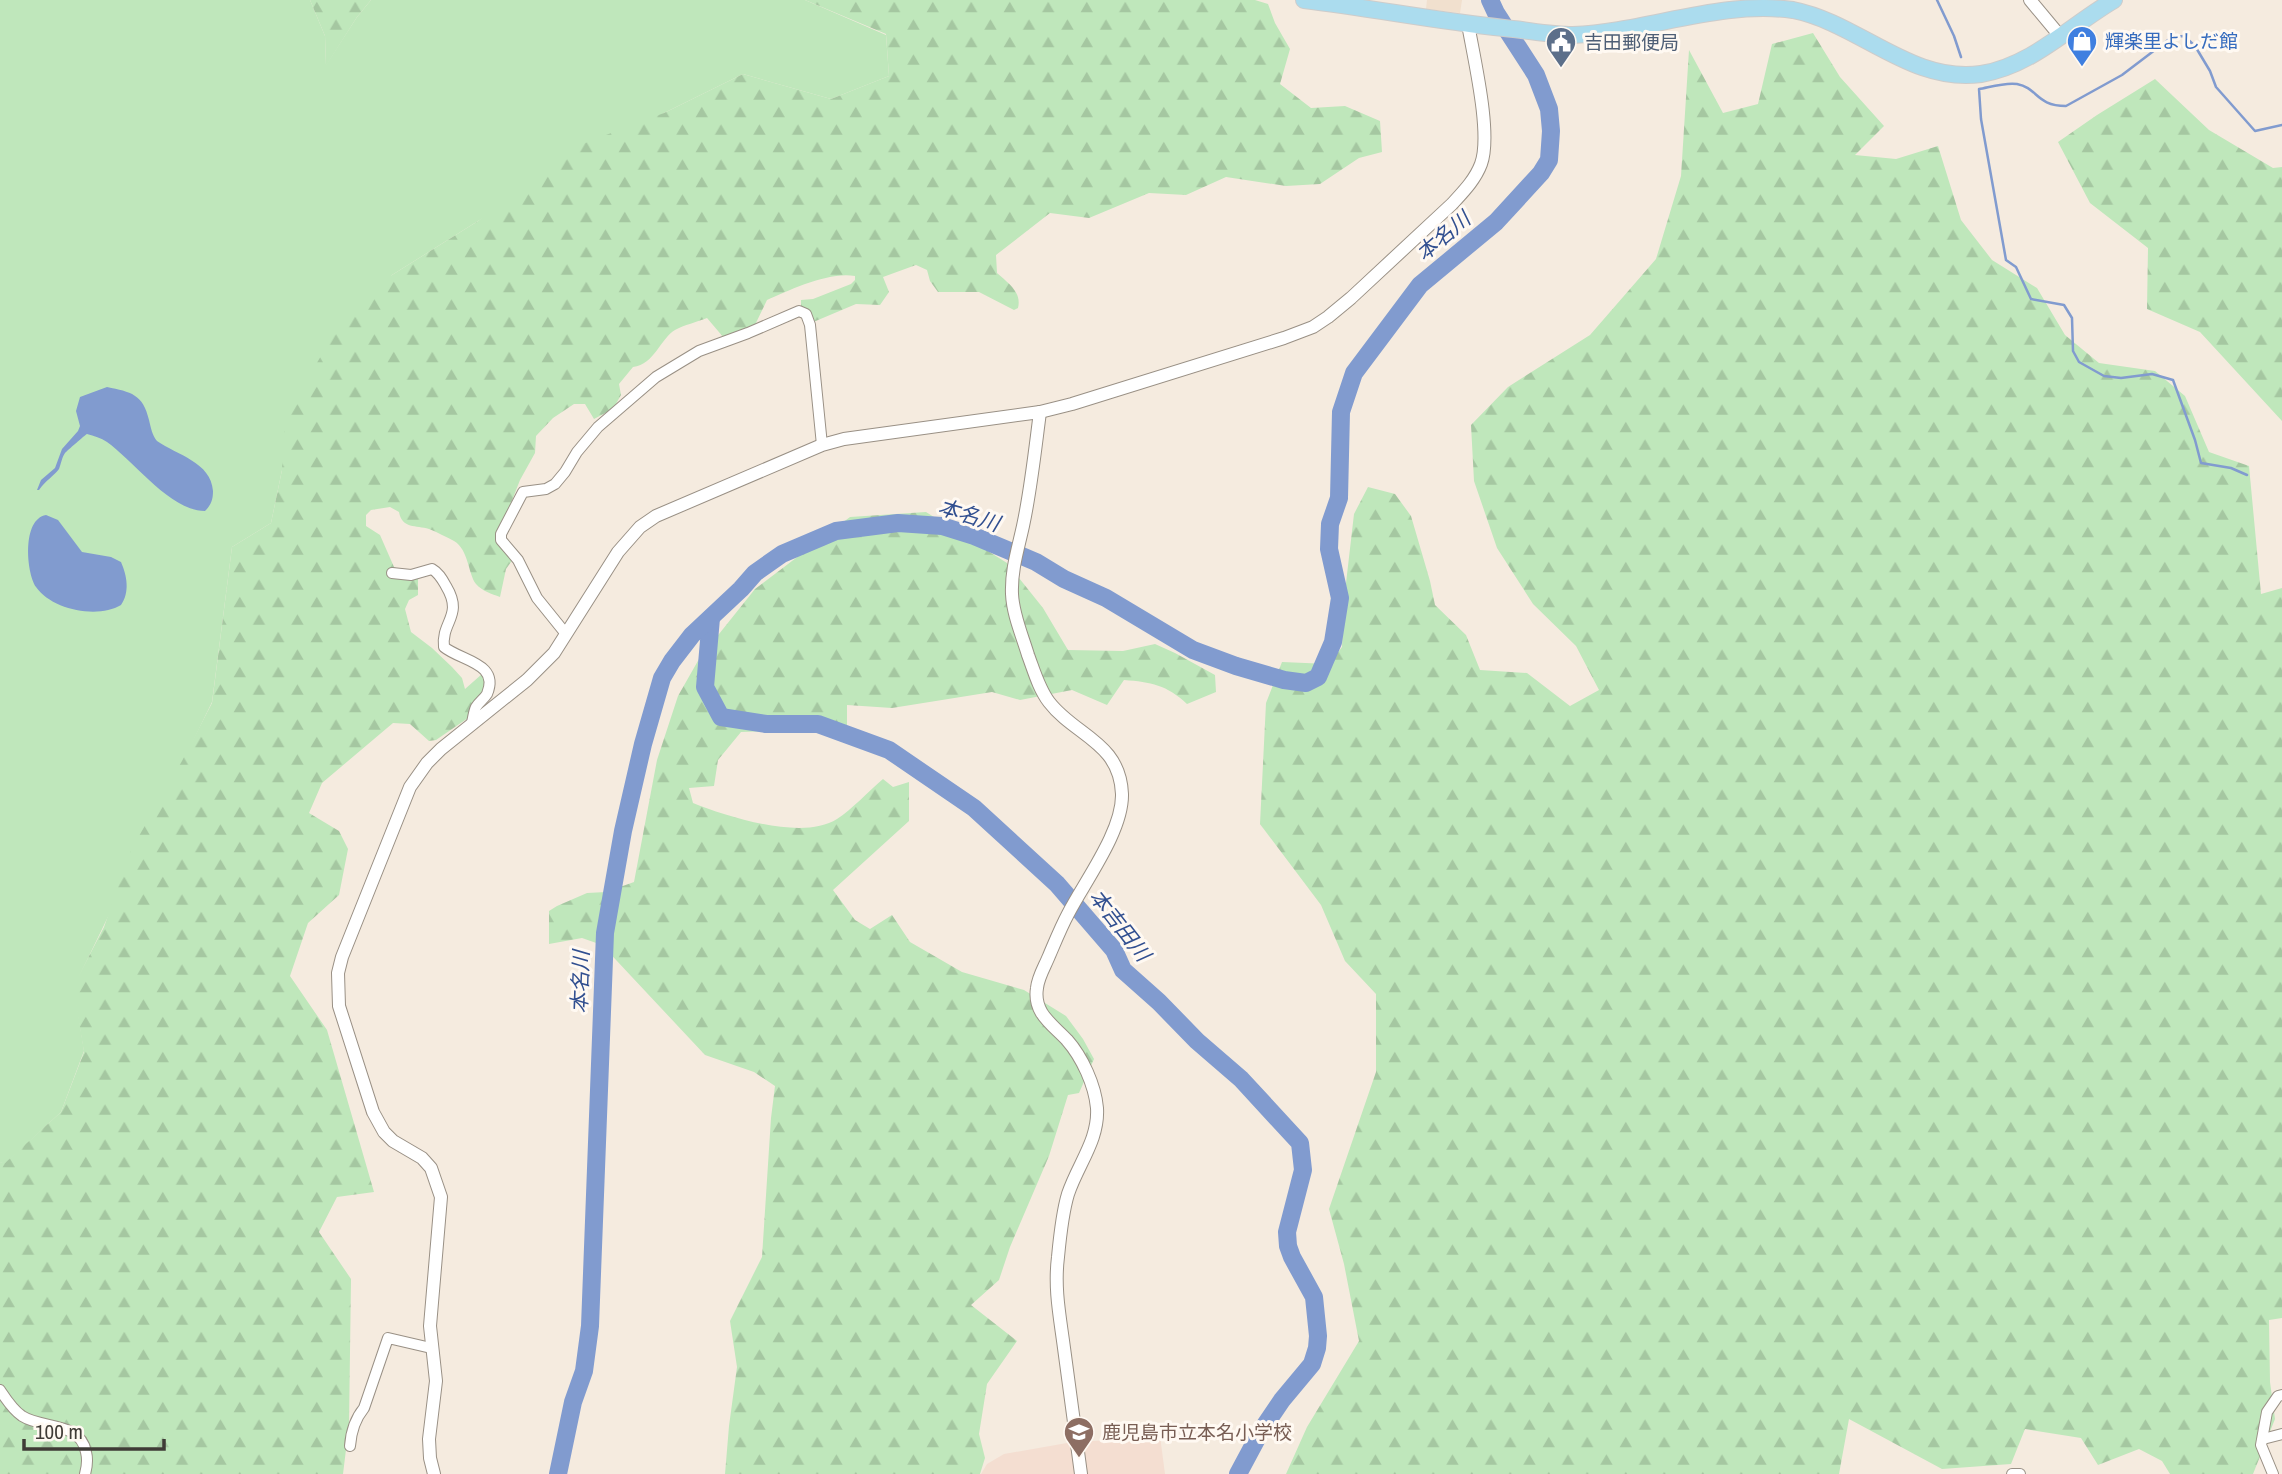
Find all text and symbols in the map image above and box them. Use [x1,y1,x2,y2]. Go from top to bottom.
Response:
shop icon: 輝楽里よしだ館 [2065,24,2099,68]
public building icon: 吉田郵便局 [1544,25,1578,69]
place label: 輝楽里よしだ館 [2105,28,2238,54]
place label: 吉田郵便局 [1584,29,1679,55]
water label: 本名川 [1410,203,1478,267]
water label: 本名川 [935,492,1005,539]
water label: 本吉田川 [1083,883,1159,969]
water label: 本名川 [564,948,596,1014]
scale bar [24,1408,164,1452]
school or university icon: 鹿児島市立本名小学校 [1062,1415,1096,1459]
text: 100 m [35,1417,83,1446]
place label: 鹿児島市立本名小学校 [1102,1419,1292,1445]

